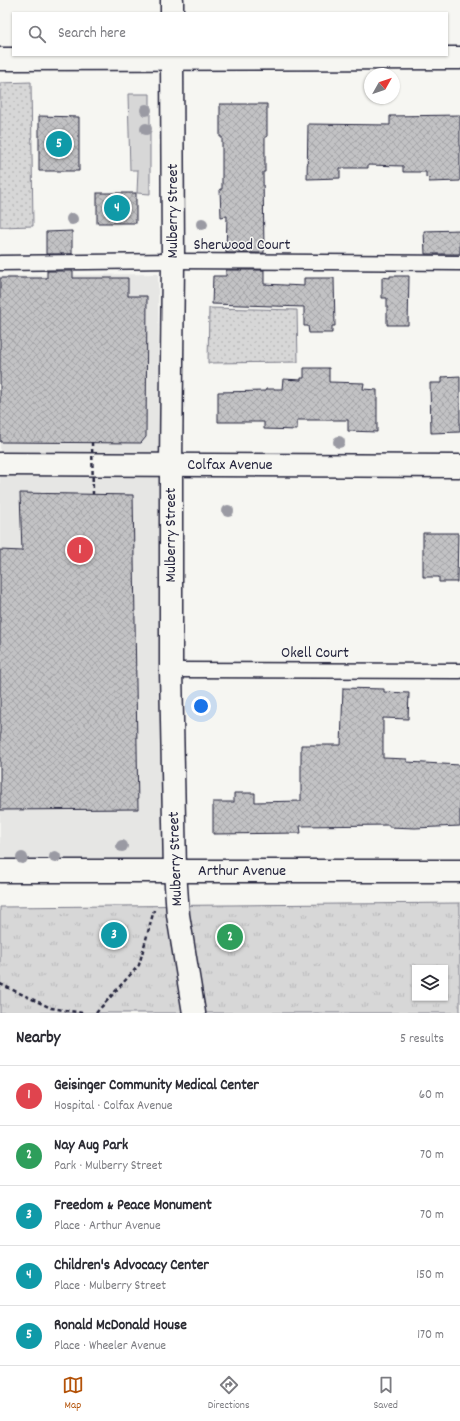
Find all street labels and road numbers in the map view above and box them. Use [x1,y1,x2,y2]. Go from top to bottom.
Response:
street label: Mulberry Street [162,163,185,258]
street label: Sherwood Court [194,234,291,257]
street label: Colfax Avenue [187,454,273,477]
street label: Mulberry Street [160,487,183,582]
street label: Okell Court [281,642,349,665]
street label: Mulberry Street [163,811,189,907]
street label: Arthur Avenue [198,860,286,883]

